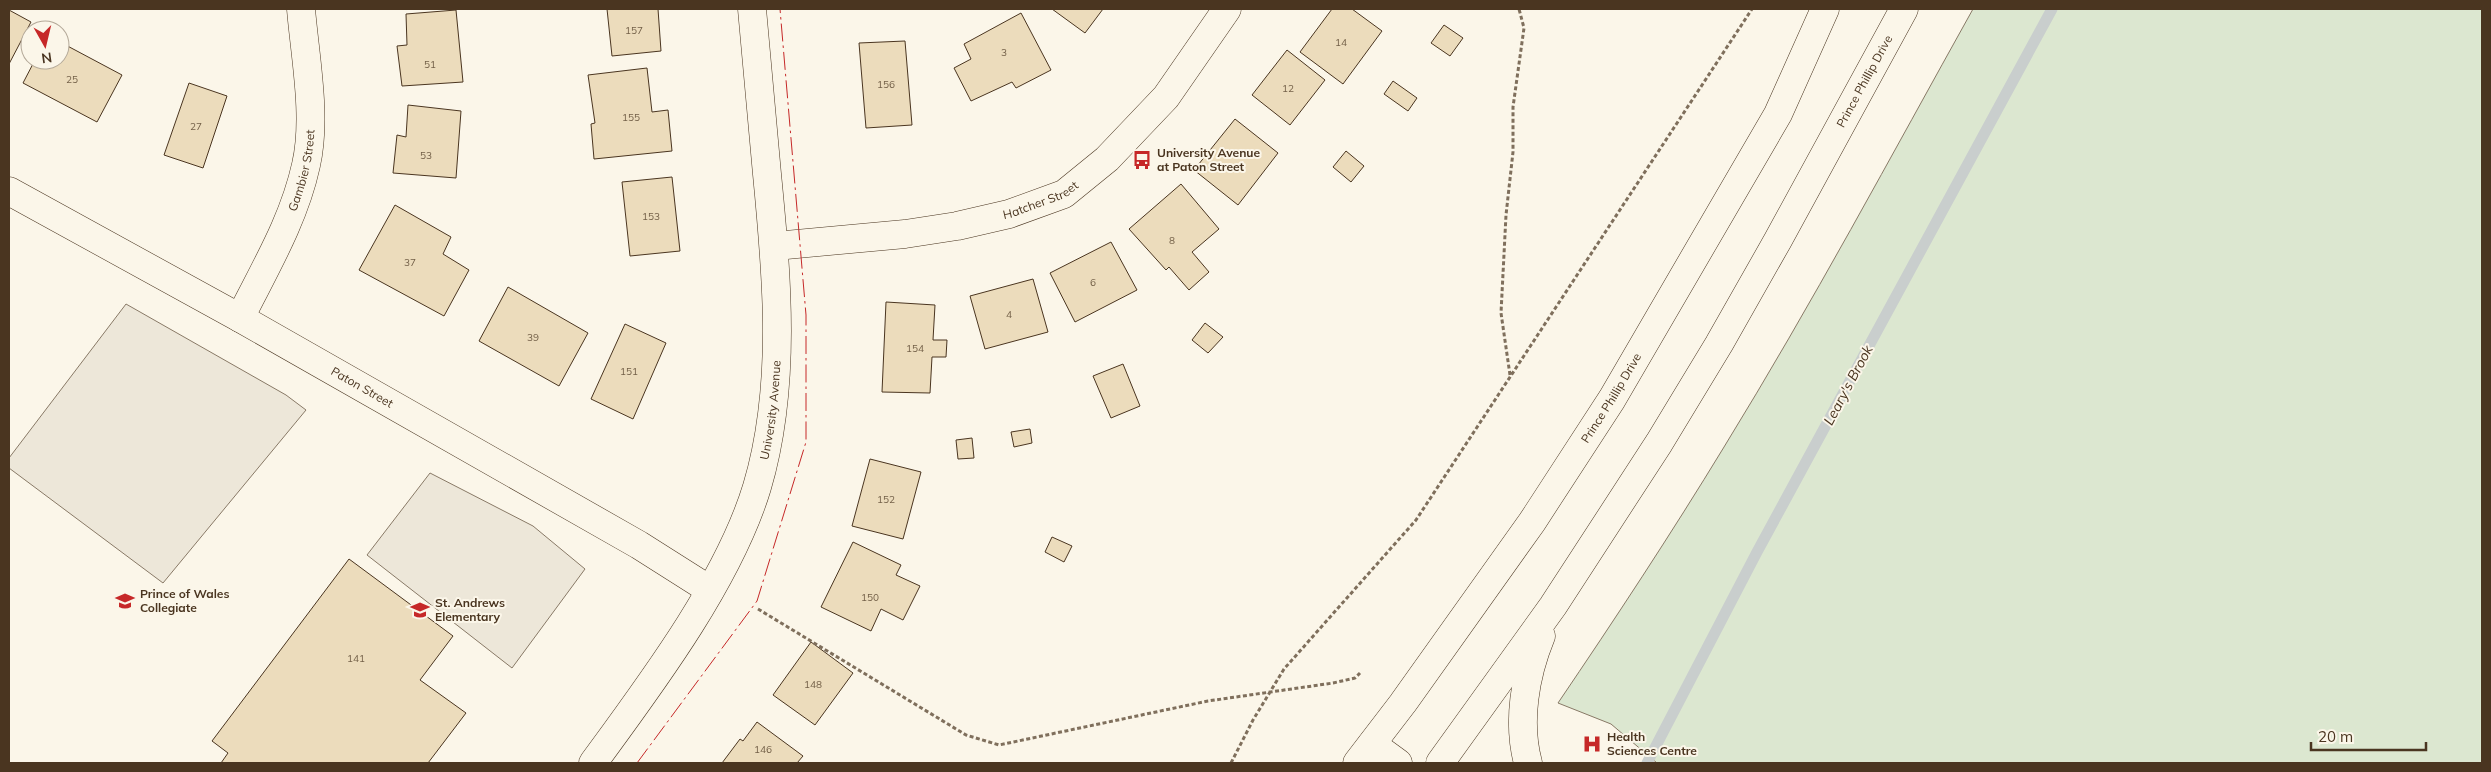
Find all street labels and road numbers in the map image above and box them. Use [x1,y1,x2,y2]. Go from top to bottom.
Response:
street label: Prince Phillip Drive [1833,32,1895,130]
street label: Gambier Street [284,129,317,213]
street label: Hatcher Street [1001,177,1081,222]
street label: Prince Phillip Drive [1577,350,1644,446]
street label: University Avenue [756,360,783,461]
street label: Paton Street [329,363,396,411]

